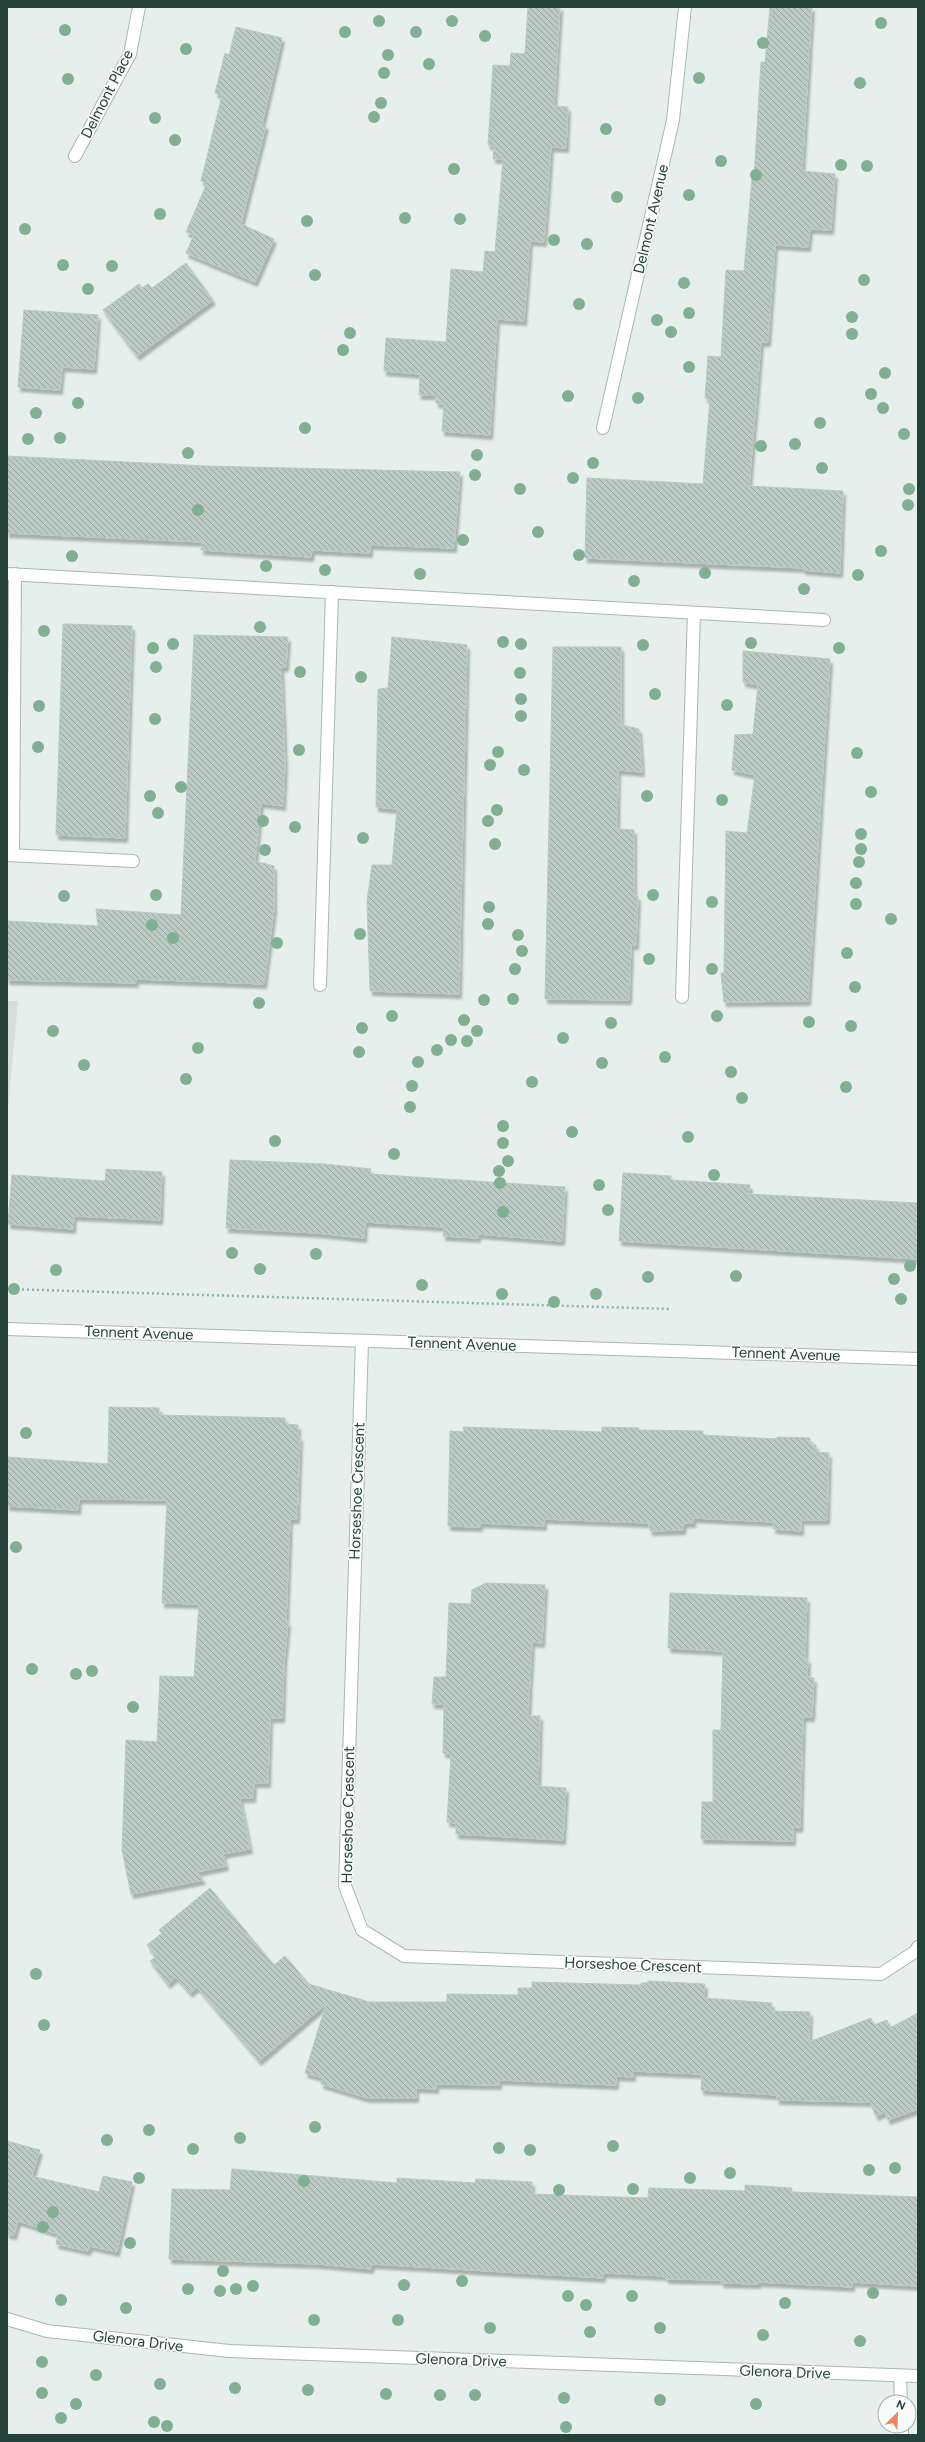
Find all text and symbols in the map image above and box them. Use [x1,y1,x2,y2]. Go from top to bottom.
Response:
street label: Delmont Place [77,47,137,141]
street label: Delmont Avenue [630,163,672,275]
street label: Tennent Avenue [84,1322,194,1344]
street label: Tennent Avenue [407,1333,517,1355]
street label: Tennent Avenue [731,1343,841,1365]
street label: Horseshoe Crescent [346,1422,368,1560]
street label: Horseshoe Crescent [338,1746,358,1884]
street label: Horseshoe Crescent [564,1954,702,1976]
street label: Glenora Drive [92,2327,184,2355]
street label: Glenora Drive [415,2349,507,2371]
street label: Glenora Drive [739,2361,831,2383]
north arrow [877,2394,917,2434]
text: N [894,2398,907,2413]

